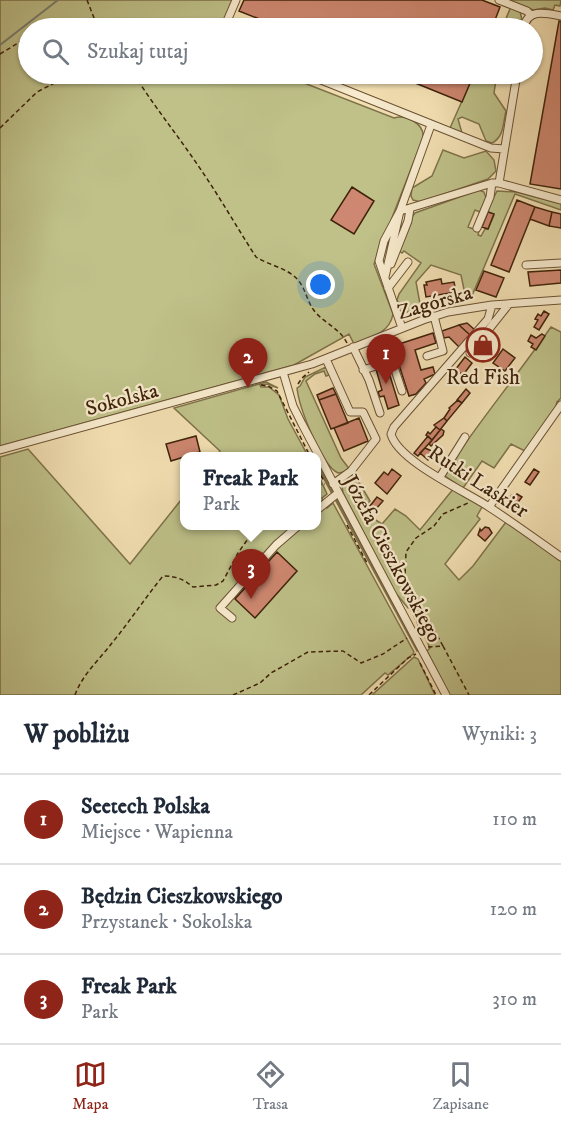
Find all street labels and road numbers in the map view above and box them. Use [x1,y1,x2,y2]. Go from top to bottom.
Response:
street label: Zagórska [394,280,476,326]
street label: Sokolska [83,378,161,422]
street label: Rutki Laskier [423,440,533,524]
street label: Józefa Cieszkowskiego [336,469,447,647]

